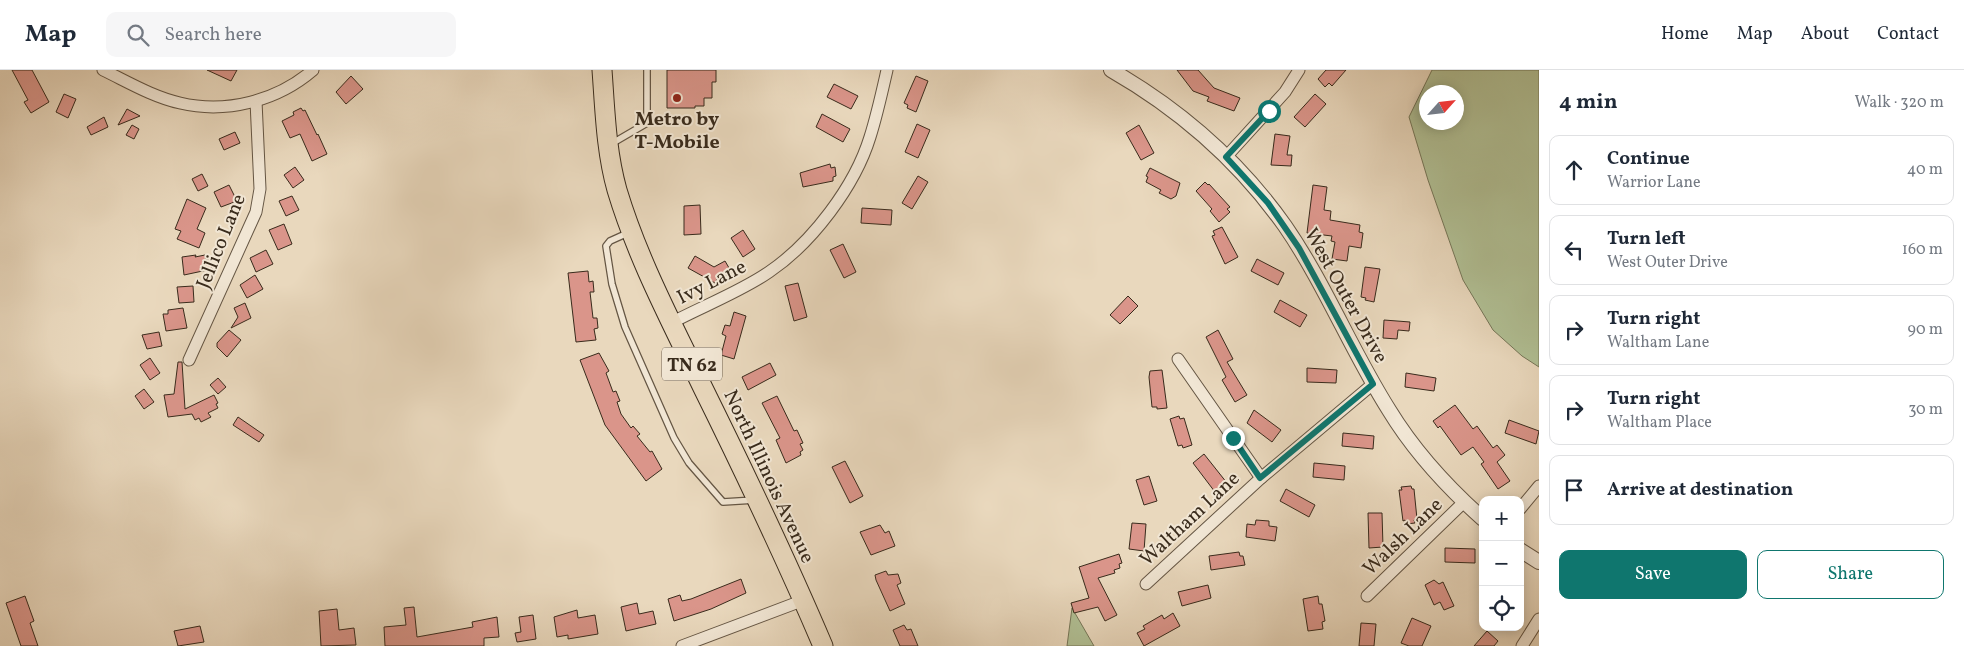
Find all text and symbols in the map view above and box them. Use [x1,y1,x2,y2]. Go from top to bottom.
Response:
search box [106,12,456,57]
text: Map [25,18,76,52]
icon: search [124,21,152,49]
text: Search here [164,22,262,48]
text: Home [1661,22,1709,47]
text: Map [1737,22,1773,47]
text: About [1801,22,1849,47]
text: Contact [1877,22,1939,47]
north arrow [1419,85,1464,130]
text: 4 min [1559,88,1618,117]
marker: Metro by T-Mobile [671,92,683,104]
text: Walk · 320 m [1854,92,1944,114]
route start [1258,100,1281,123]
place label: Metro by T-Mobile [634,106,720,157]
text: Continue [1607,146,1690,172]
icon: ahead [1560,156,1588,184]
text: 40 m [1907,159,1943,181]
text: Warrior Lane [1607,172,1701,194]
street label: Jellico Lane [190,190,254,293]
street label: West Outer Drive [1296,223,1394,369]
text: Turn left [1607,226,1686,252]
icon: left [1560,236,1588,264]
text: 160 m [1902,239,1943,261]
text: West Outer Drive [1607,252,1728,274]
street label: Ivy Lane [672,253,751,312]
text: Turn right [1607,306,1700,332]
icon: right [1560,316,1588,344]
text: 90 m [1907,319,1943,341]
text: Waltham Lane [1607,332,1709,354]
road number: TN 62 [662,348,722,380]
street label: North Illinois Avenue [716,386,821,568]
text: Turn right [1607,386,1700,412]
icon: right [1560,396,1588,424]
text: 30 m [1908,399,1943,421]
text: Waltham Place [1607,412,1712,434]
route end [1222,427,1245,450]
street label: Waltham Lane [1134,466,1247,573]
icon: arrive [1560,476,1588,504]
text: Arrive at destination [1607,477,1793,503]
street label: Walsh Lane [1357,492,1450,583]
map controls [1479,496,1524,631]
button: + [1479,496,1524,541]
button: − [1479,541,1524,586]
button: Save [1559,550,1747,599]
button: Share [1757,550,1944,599]
button: locate [1479,586,1524,631]

